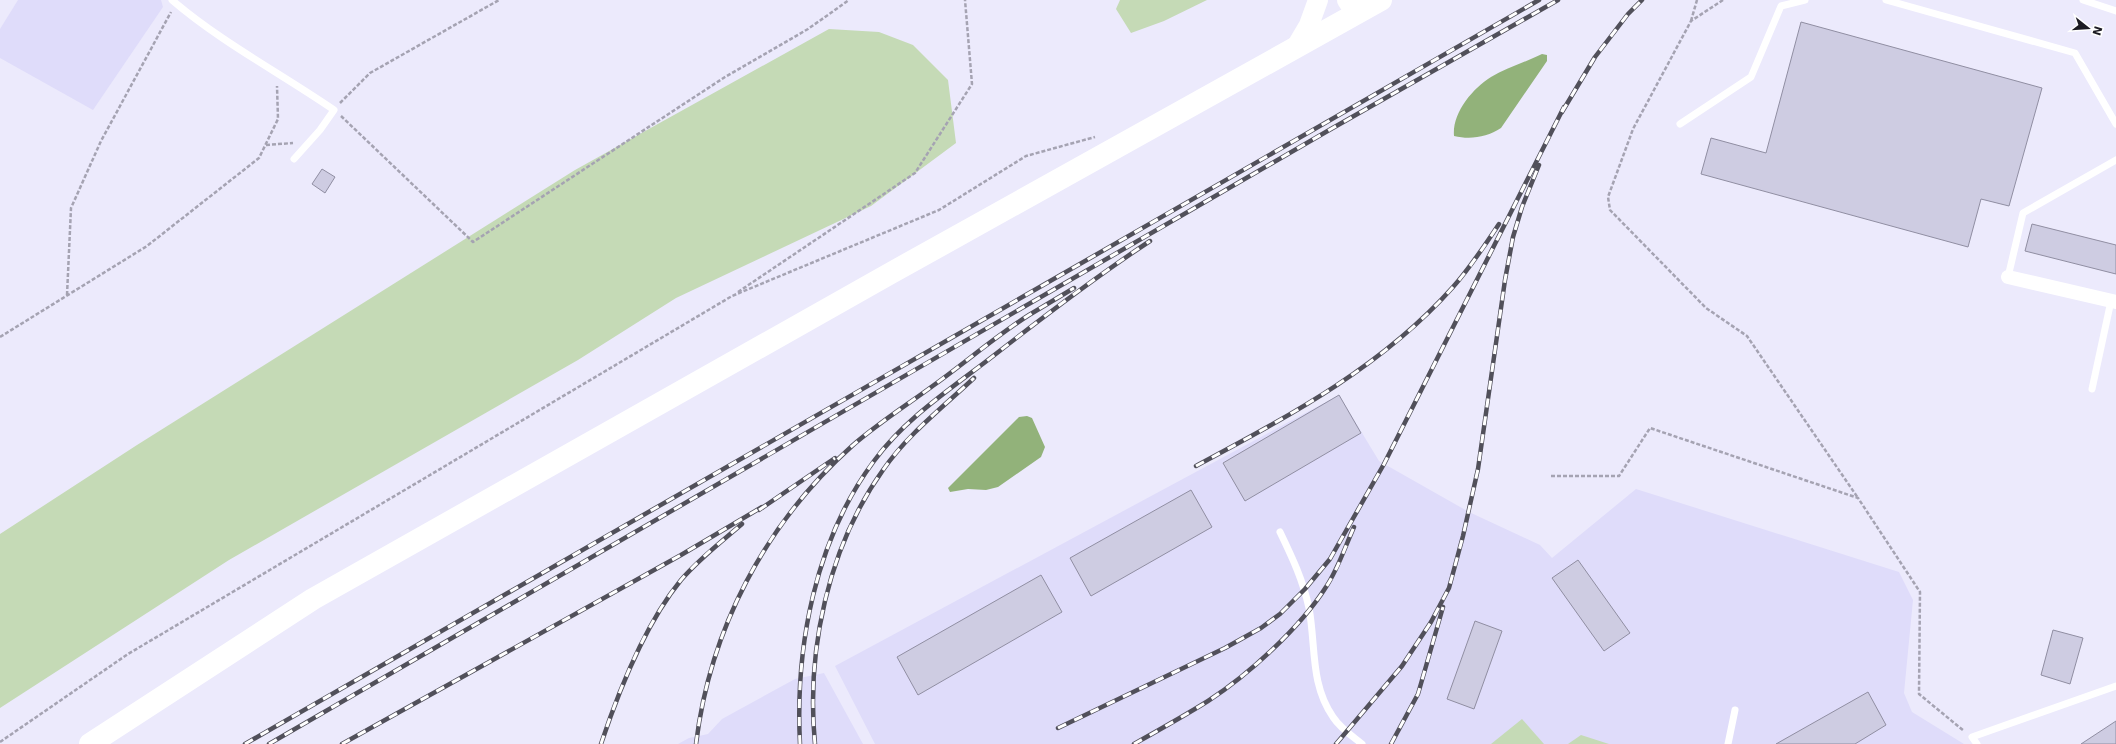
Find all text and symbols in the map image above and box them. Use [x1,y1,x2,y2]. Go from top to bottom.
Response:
north arrow [2068,8,2108,48]
text: N [2090,24,2105,37]

